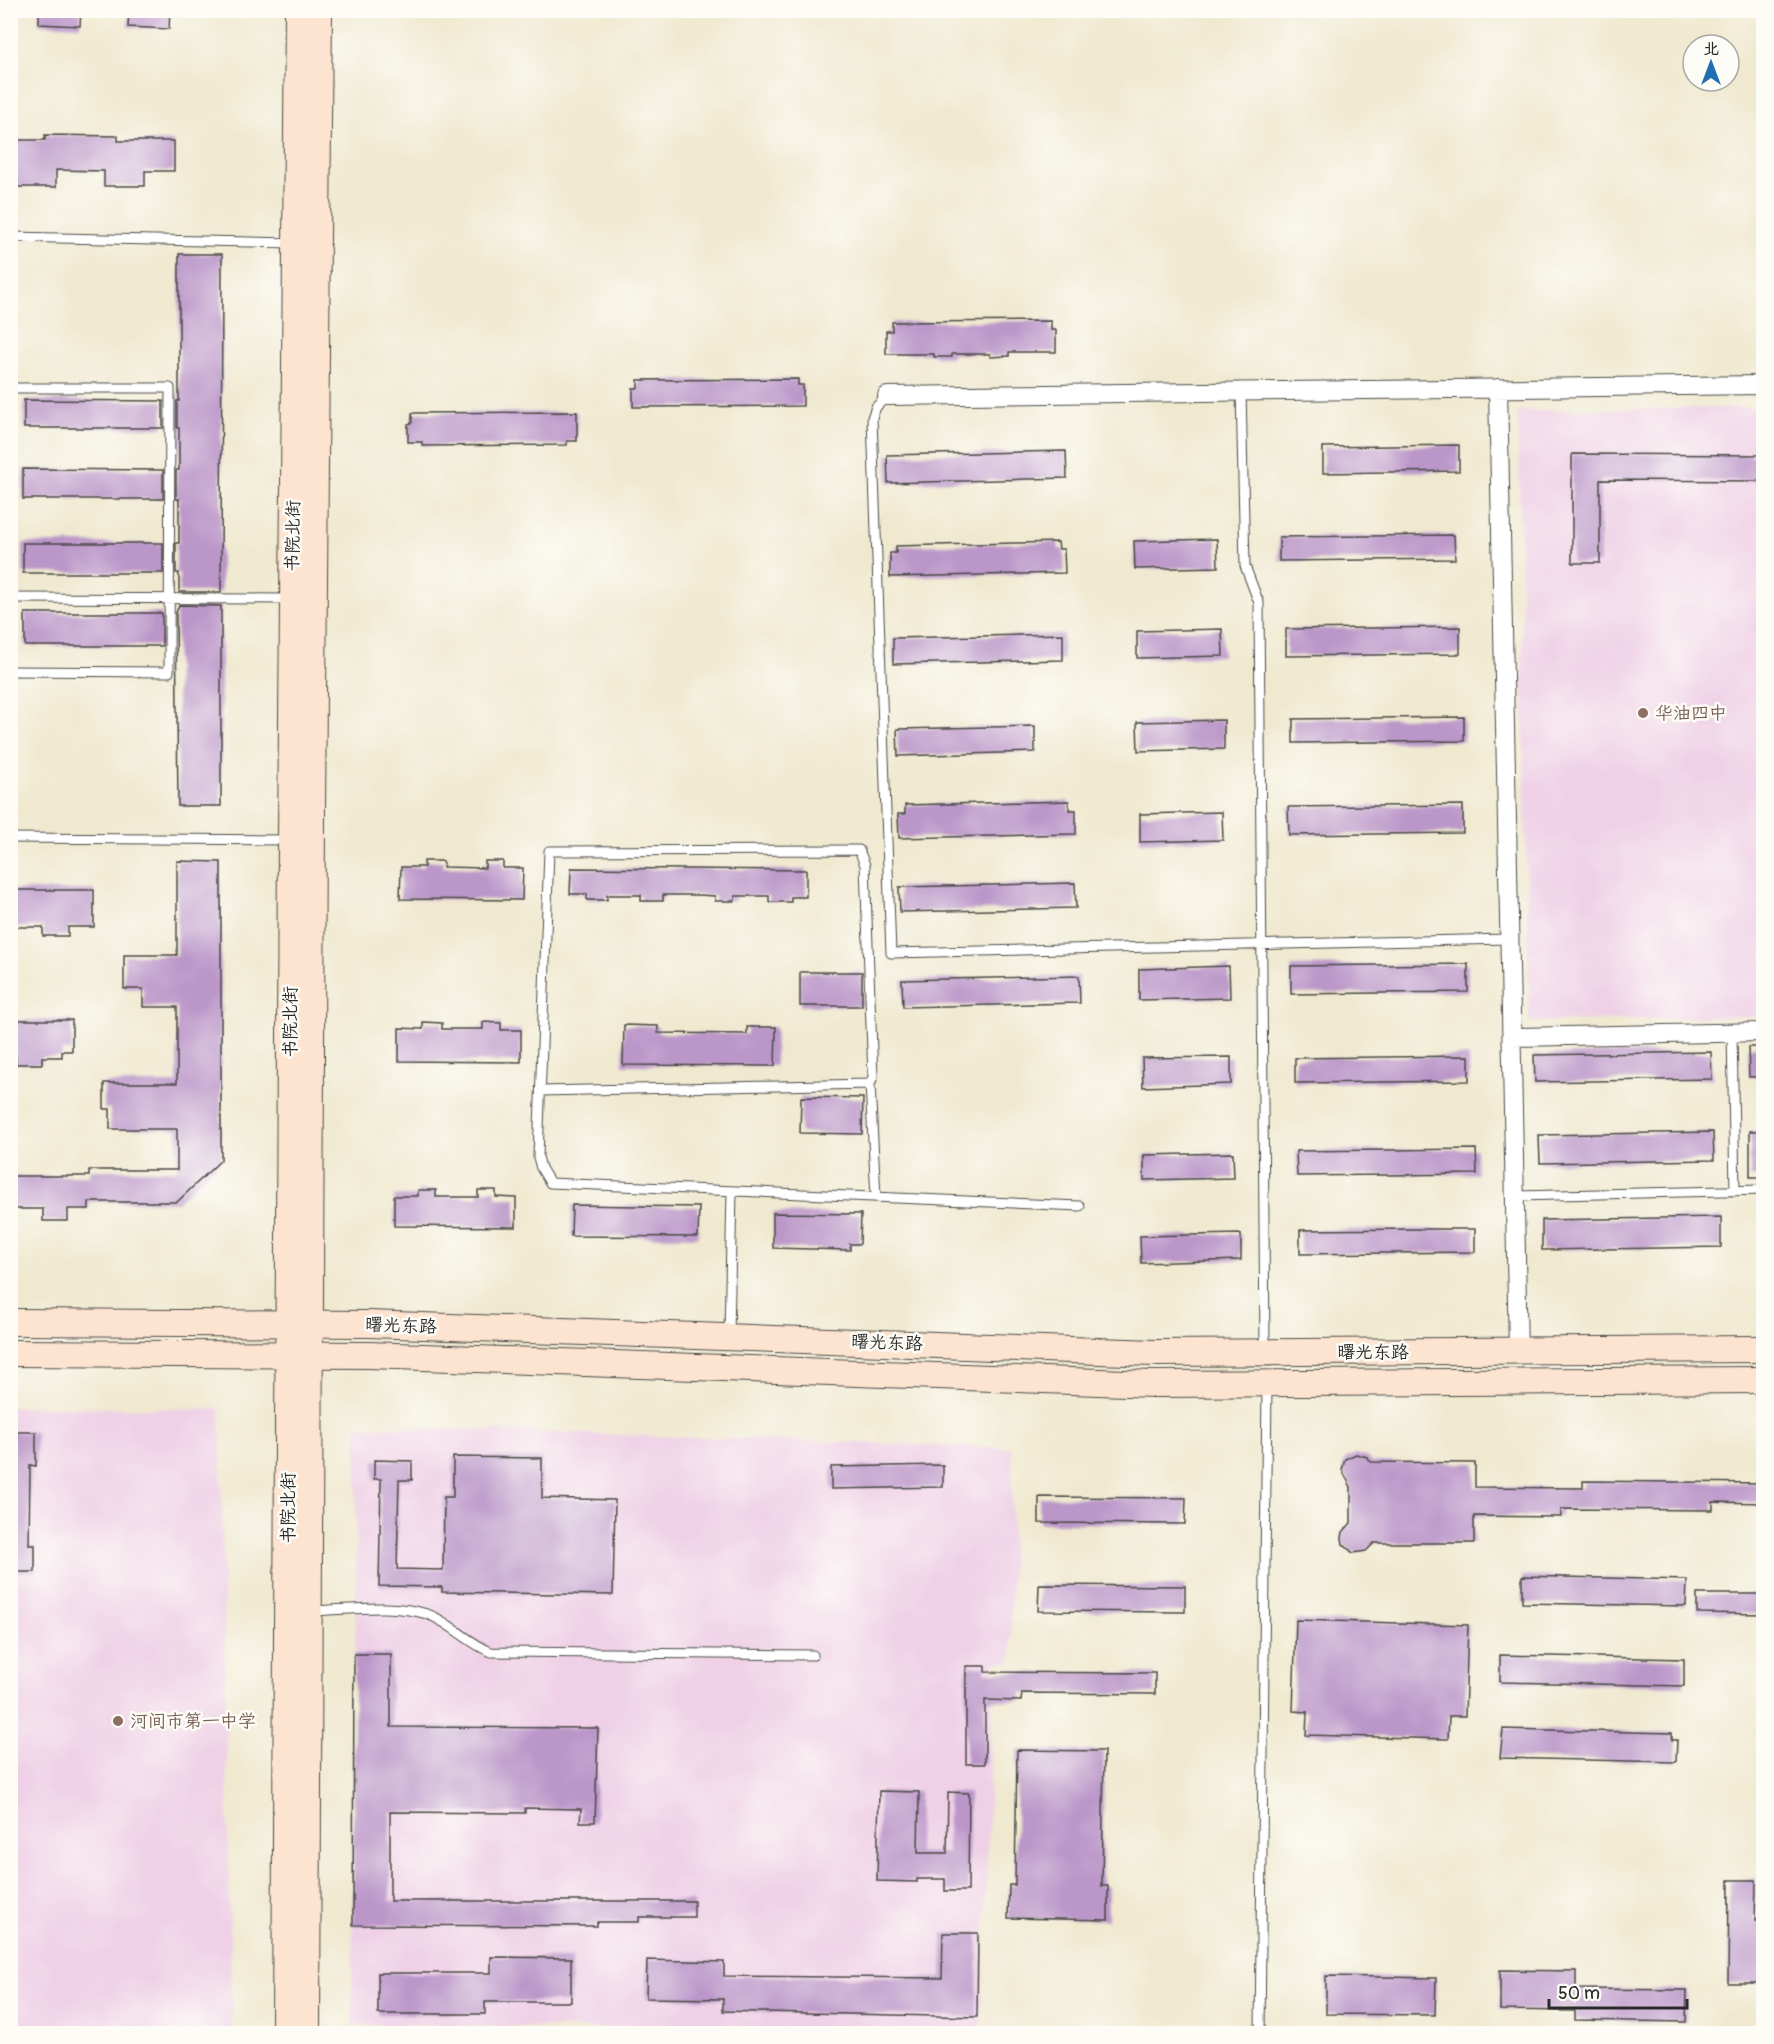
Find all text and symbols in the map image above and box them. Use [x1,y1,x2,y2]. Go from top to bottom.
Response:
north arrow [1681,33,1741,93]
text: 北 [1703,39,1719,59]
street label: 书院北街 [281,500,305,572]
place label: 华油四中 [1655,702,1727,725]
marker: 华油四中 [1636,706,1650,720]
street label: 书院北街 [279,986,302,1058]
street label: 曙光东路 [365,1313,437,1339]
street label: 曙光东路 [851,1330,923,1356]
street label: 曙光东路 [1337,1341,1409,1364]
street label: 书院北街 [277,1472,300,1544]
place label: 河间市第一中学 [130,1710,256,1733]
marker: 河间市第一中学 [111,1714,125,1728]
scale bar [1549,1972,1687,2010]
text: 50 m [1558,1982,1600,2005]

